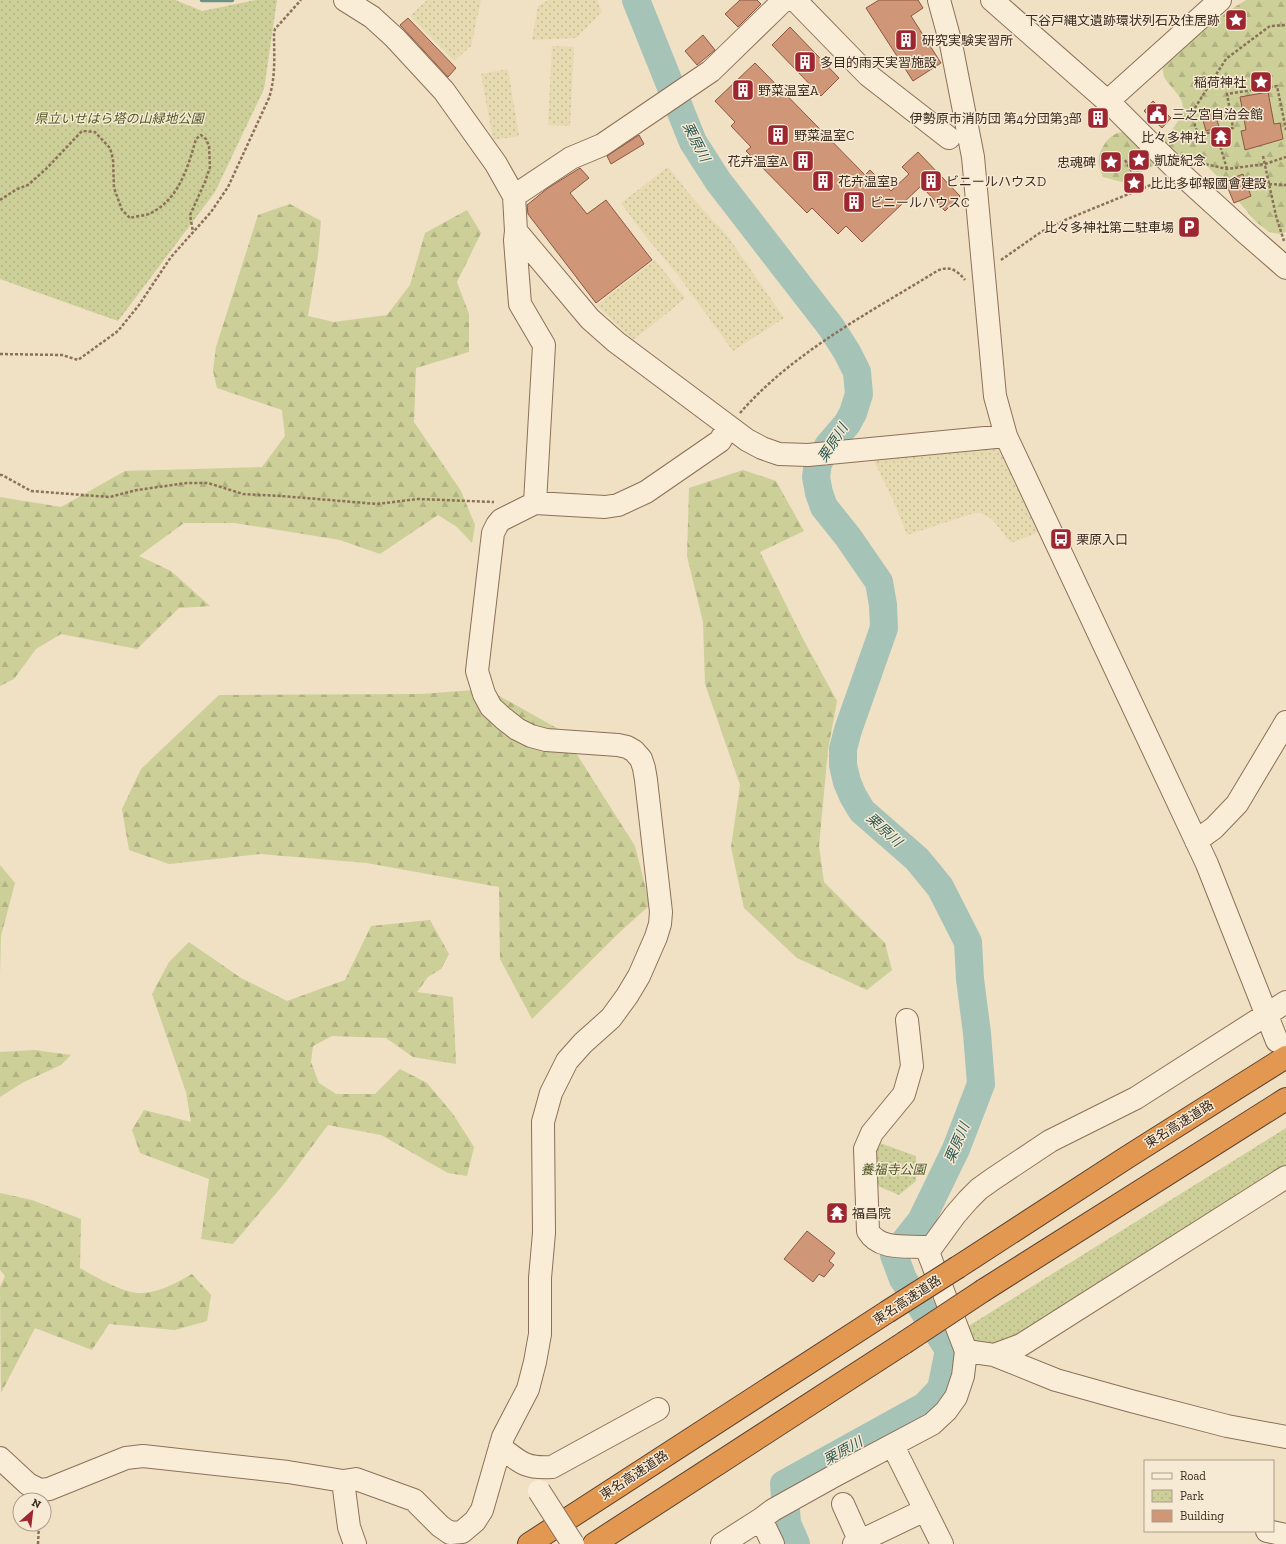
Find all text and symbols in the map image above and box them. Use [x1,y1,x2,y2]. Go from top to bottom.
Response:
place icon: 下谷戸縄文遺跡環状列石及住居跡 [1223,7,1249,33]
place label: 下谷戸縄文遺跡環状列石及住居跡 [1025,13,1220,28]
building icon: 研究実験実習所 [893,27,919,53]
place label: 研究実験実習所 [922,33,1013,48]
building icon: 多目的雨天実習施設 [792,49,818,75]
place label: 多目的雨天実習施設 [820,55,937,70]
place icon: 稲荷神社 [1248,69,1274,95]
place label: 稲荷神社 [1194,75,1246,90]
building icon: 野菜温室A [730,77,756,103]
place label: 野菜温室A [758,83,819,98]
public building icon: 三之宮自治会館 [1144,101,1170,127]
building icon: 伊勢原市消防団 第4分団第3部 [1085,105,1111,131]
place label: 三之宮自治会館 [1172,107,1263,122]
park label: 県立いせはら塔の山緑地公園 [34,111,205,126]
place label: 伊勢原市消防団 第4分団第3部 [910,111,1082,126]
water label: 栗原川 [679,119,714,166]
building icon: 野菜温室C [765,122,791,148]
temple icon: 比々多神社 [1208,124,1234,150]
place label: 野菜温室C [794,128,854,143]
place label: 比々多神社 [1141,130,1206,145]
place icon: 凱旋紀念 [1126,147,1152,173]
building icon: 花卉温室A [790,148,816,174]
place icon: 忠魂碑 [1098,149,1124,175]
place label: 凱旋紀念 [1154,153,1206,168]
place label: 花卉温室A [728,154,789,169]
place label: 忠魂碑 [1057,155,1096,170]
building icon: 花卉温室B [810,168,836,194]
building icon: ビニールハウスD [918,168,944,194]
place icon: 比比多邨報國會建設 [1121,170,1147,196]
place label: 花卉温室B [838,174,898,189]
place label: ビニールハウスD [946,174,1046,189]
place label: 比比多邨報國會建設 [1150,176,1267,191]
building icon: ビニールハウスC [841,189,867,215]
place label: ビニールハウスC [870,195,969,210]
parking icon: 比々多神社第二駐車場 [1176,214,1202,240]
place label: 比々多神社第二駐車場 [1044,220,1174,235]
water label: 栗原川 [814,419,853,465]
bus stop icon: 栗原入口 [1048,526,1074,552]
place label: 栗原入口 [1076,532,1128,547]
water label: 栗原川 [863,810,907,852]
street label: 東名高速道路 [1142,1097,1216,1151]
water label: 栗原川 [941,1119,974,1166]
park label: 養福寺公園 [860,1162,927,1177]
temple icon: 福昌院 [824,1200,850,1226]
place label: 福昌院 [852,1206,891,1221]
street label: 東名高速道路 [870,1272,944,1328]
water label: 栗原川 [821,1432,867,1469]
street label: 東名高速道路 [597,1447,671,1503]
legend [1144,1460,1274,1532]
text: Road [1180,1469,1206,1483]
text: Park [1180,1489,1205,1503]
north arrow [12,1492,52,1532]
text: N [30,1496,44,1512]
text: Building [1180,1509,1224,1523]

